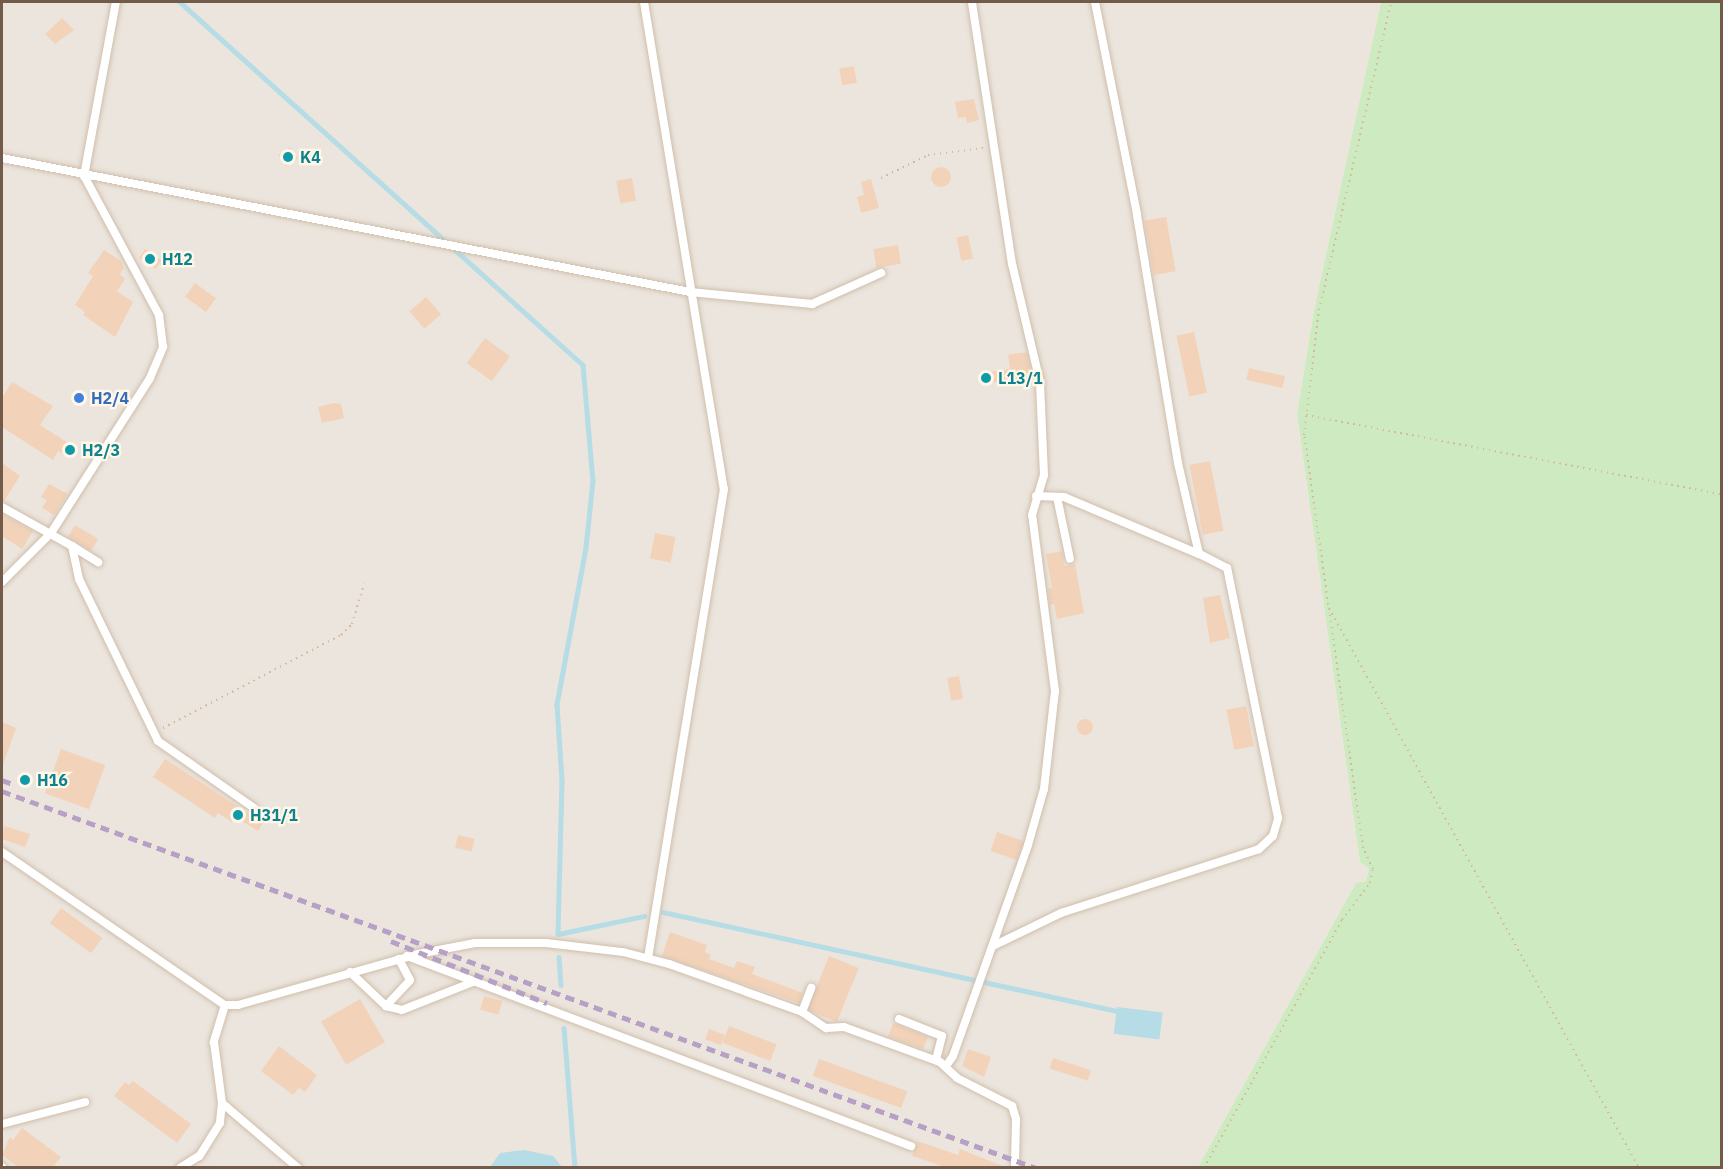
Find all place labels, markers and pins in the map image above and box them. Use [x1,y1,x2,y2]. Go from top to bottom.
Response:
place label: K4 [300,147,321,167]
marker: K4 [281,150,295,164]
place label: H12 [162,249,193,269]
marker: H12 [143,252,157,266]
place label: L13/1 [998,368,1043,388]
marker: L13/1 [979,371,993,385]
place label: H2/4 [91,388,129,408]
marker: H2/4 [72,391,86,405]
place label: H2/3 [82,440,120,460]
marker: H2/3 [63,443,77,457]
place label: H16 [37,770,68,790]
marker: H16 [18,773,32,787]
place label: H31/1 [250,805,298,825]
marker: H31/1 [231,808,245,822]

